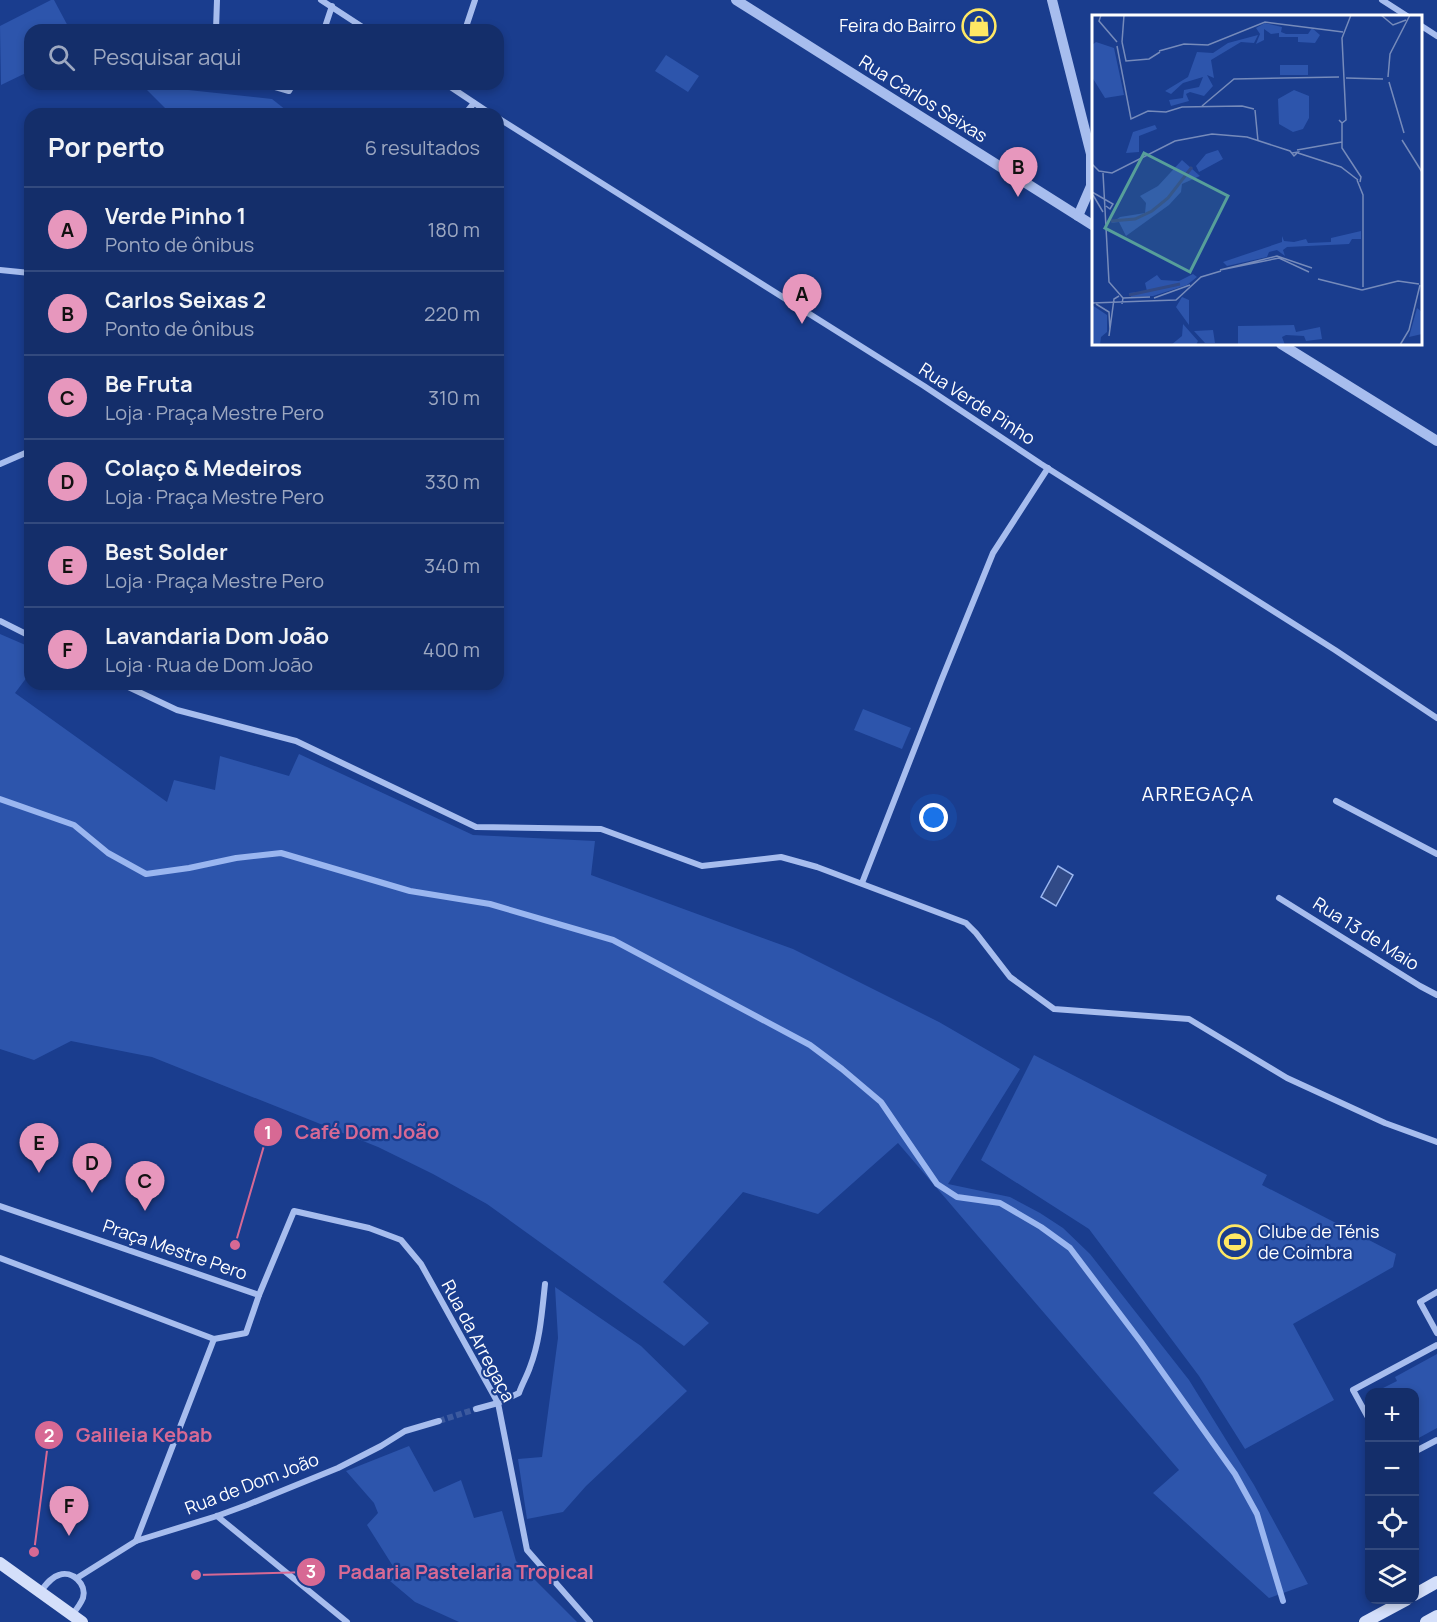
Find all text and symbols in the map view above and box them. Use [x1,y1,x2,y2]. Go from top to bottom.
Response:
shop icon: Feira do Bairro [961,8,997,44]
place label: Feira do Bairro [839,13,956,37]
inset map [1092,15,1422,345]
search box [24,24,504,90]
icon: search [45,41,78,74]
text: Pesquisar aqui [93,42,241,72]
street label: Rua Carlos Seixas [855,49,992,147]
text: Por perto [48,129,165,165]
text: 6 resultados [365,134,480,161]
pin: B [998,148,1038,197]
text: Verde Pinho 1 [105,201,246,231]
text: A [61,216,74,243]
text: 180 m [427,216,480,243]
text: Ponto de ônibus [105,231,254,258]
pin: A [782,274,822,324]
text: Carlos Seixas 2 [105,285,266,315]
text: B [61,300,74,327]
text: 220 m [424,300,480,327]
text: Ponto de ônibus [105,315,254,342]
street label: Rua Verde Pinho [915,357,1040,450]
text: Be Fruta [105,369,193,399]
text: C [60,384,75,411]
text: 310 m [428,384,480,411]
text: Loja · Praça Mestre Pero [105,399,324,426]
text: Colaço & Medeiros [105,453,302,483]
text: D [60,468,75,495]
text: 330 m [425,468,480,495]
text: Loja · Praça Mestre Pero [105,483,324,510]
text: Best Solder [105,537,228,567]
text: E [62,552,73,579]
text: 340 m [424,552,480,579]
text: Loja · Praça Mestre Pero [105,567,324,594]
text: Lavandaria Dom João [105,621,329,651]
text: F [62,636,73,663]
text: 400 m [423,636,480,663]
text: Loja · Rua de Dom João [105,651,313,678]
district label: ARREGAÇA [1141,780,1255,807]
your location [919,803,948,832]
street label: Rua 13 de Maio [1309,891,1424,975]
callout: Café Dom João [253,1113,451,1151]
text: Café Dom João [295,1118,439,1145]
text: 1 [264,1120,272,1144]
pin: E [20,1124,58,1173]
pin: D [72,1144,112,1193]
pin: C [126,1162,164,1211]
street label: Praça Mestre Pero [100,1213,251,1285]
place label: Clube de Ténis de Coimbra [1258,1219,1379,1264]
sports icon: Clube de Ténis de Coimbra [1217,1224,1253,1260]
street label: Rua da Arregaça [437,1275,521,1406]
map controls [1365,1388,1419,1604]
button: + [1365,1388,1419,1442]
callout: Galileia Kebab [34,1416,225,1454]
text: Galileia Kebab [76,1421,212,1448]
text: 2 [44,1423,54,1447]
button: − [1365,1442,1419,1496]
street label: Rua de Dom João [181,1446,322,1520]
pin: F [50,1486,88,1536]
button: locate [1365,1496,1419,1550]
button: layers [1365,1550,1419,1604]
callout: Padaria Pastelaria Tropical [296,1553,606,1591]
text: Padaria Pastelaria Tropical [338,1558,594,1585]
text: 3 [306,1559,316,1583]

